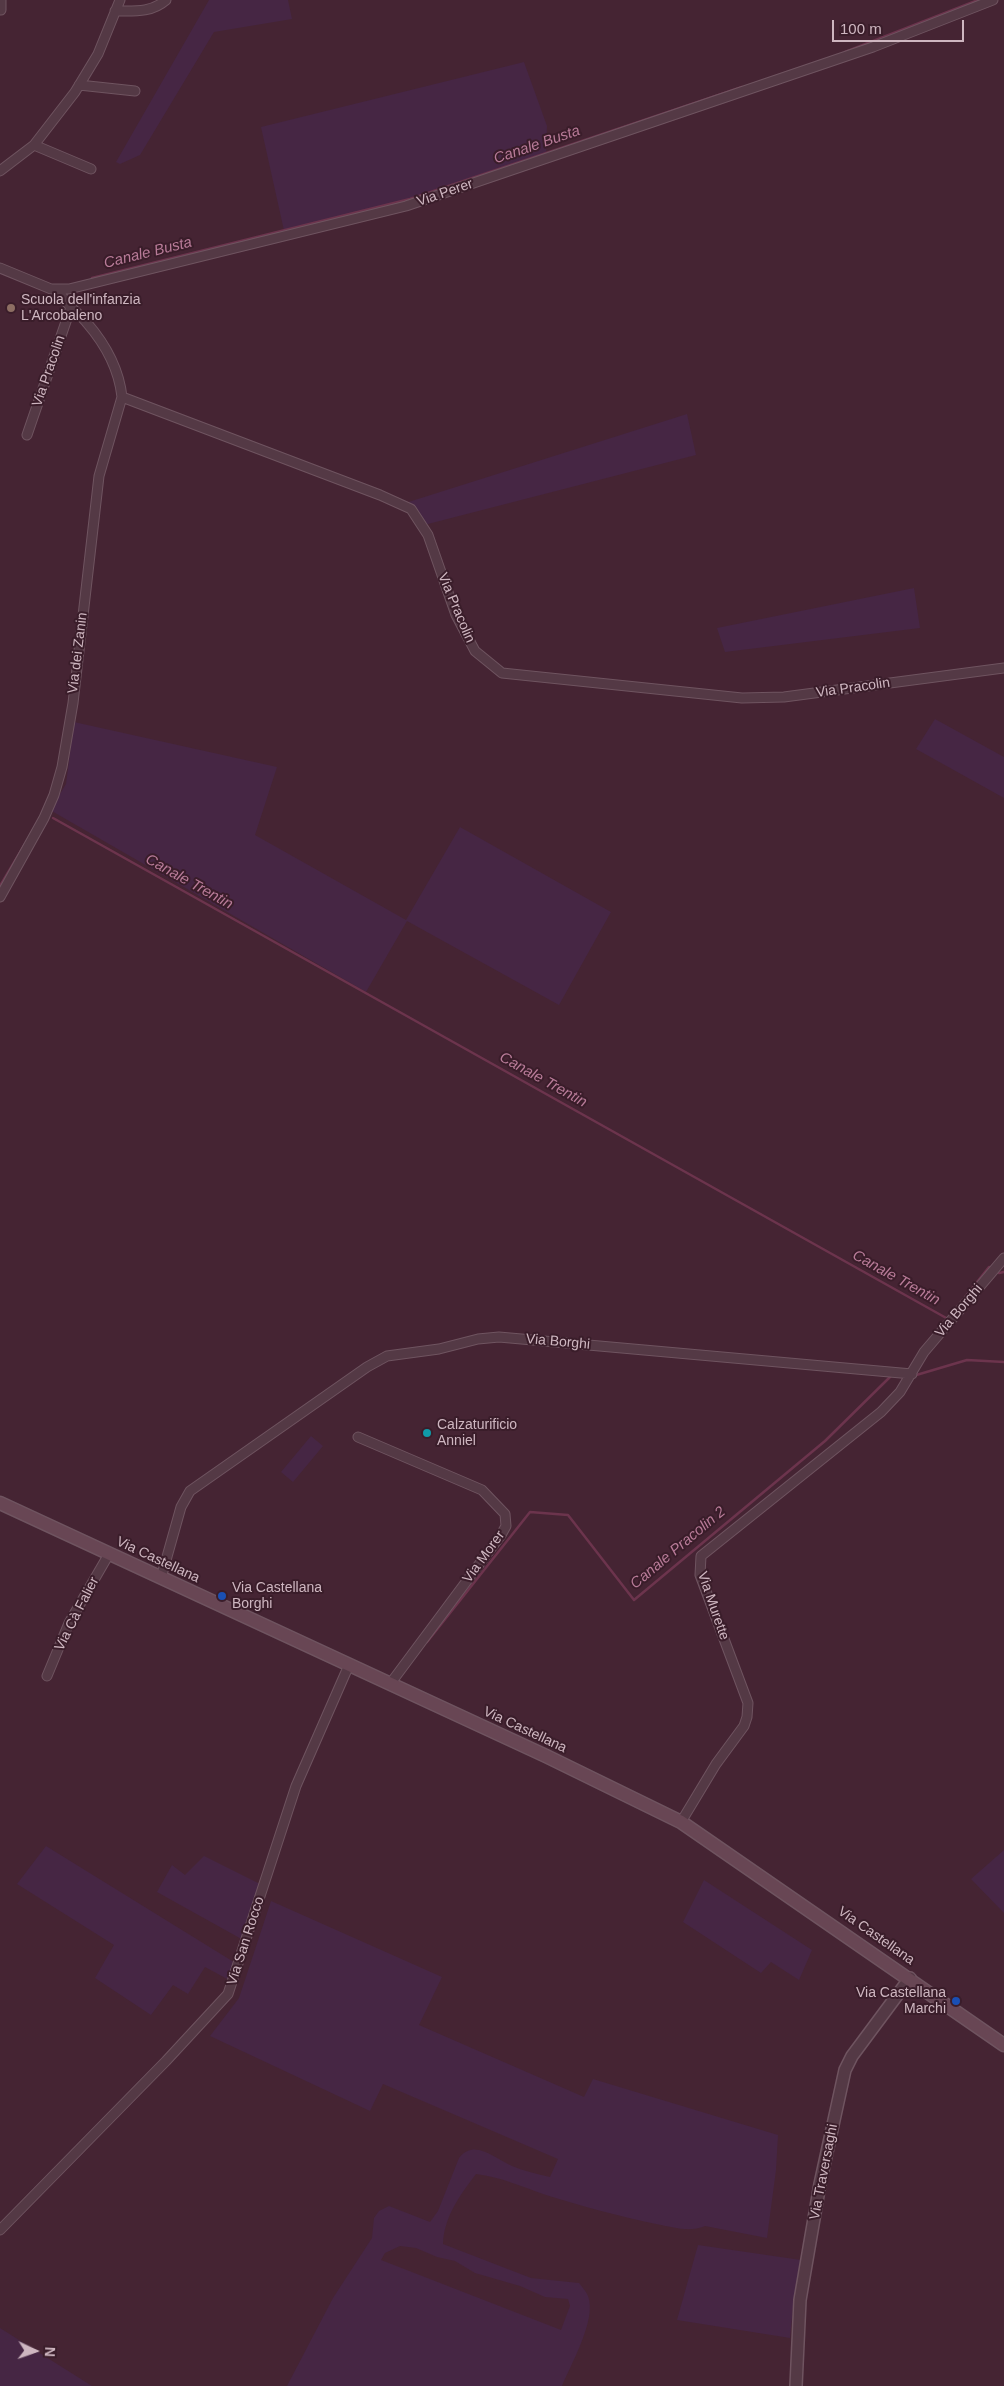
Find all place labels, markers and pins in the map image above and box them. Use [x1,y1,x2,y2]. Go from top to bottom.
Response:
place label: Scuola dell'infanzia L'Arcobaleno [21,292,140,324]
marker: Scuola dell'infanzia L'Arcobaleno [5,302,17,314]
place label: Calzaturificio Anniel [437,1417,517,1450]
marker: Calzaturificio Anniel [421,1427,433,1439]
place label: Via Castellana Borghi [232,1580,322,1612]
marker: Via Castellana Borghi [216,1590,228,1602]
place label: Via Castellana Marchi [856,1985,946,2018]
marker: Via Castellana Marchi [950,1995,962,2007]

